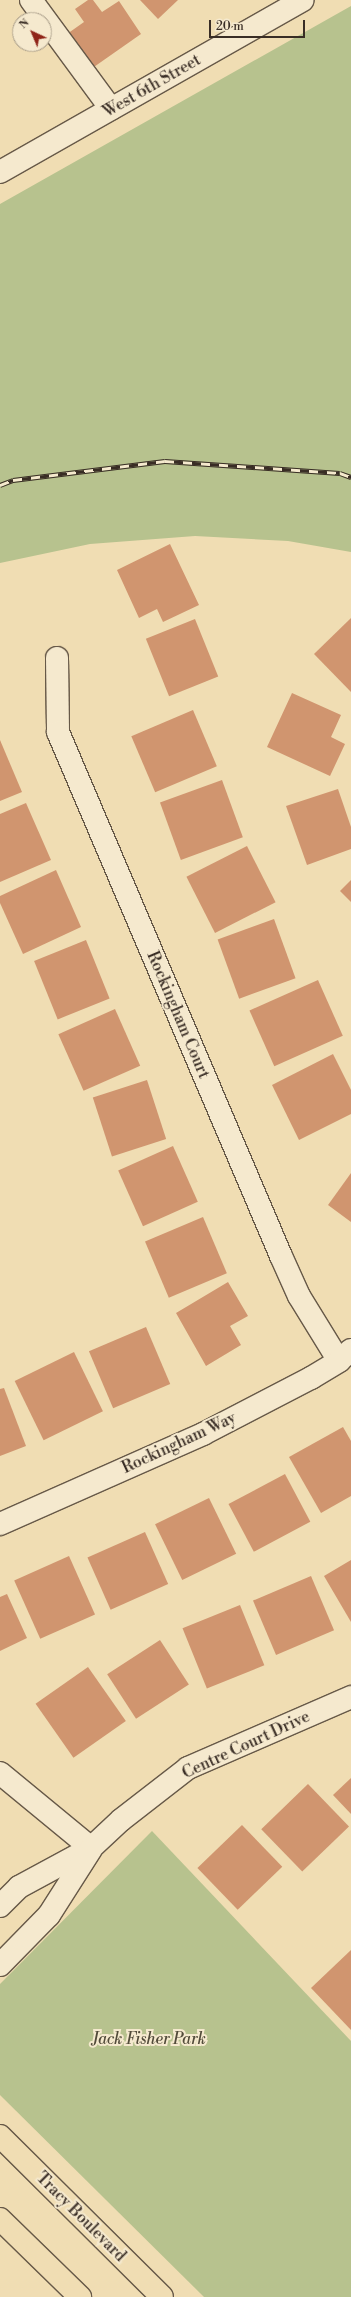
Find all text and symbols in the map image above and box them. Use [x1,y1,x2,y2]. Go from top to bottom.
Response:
north arrow [12,12,52,52]
scale bar [211,12,307,38]
text: N [16,16,32,32]
text: 20 m [216,19,244,34]
street label: West 6th Street [100,50,204,122]
street label: Rockingham Court [142,948,214,1082]
street label: Rockingham Way [119,1408,239,1478]
street label: Centre Court Drive [179,1707,313,1783]
park label: Jack Fisher Park [92,2029,206,2049]
street label: Tracy Boulevard [32,2168,130,2266]

